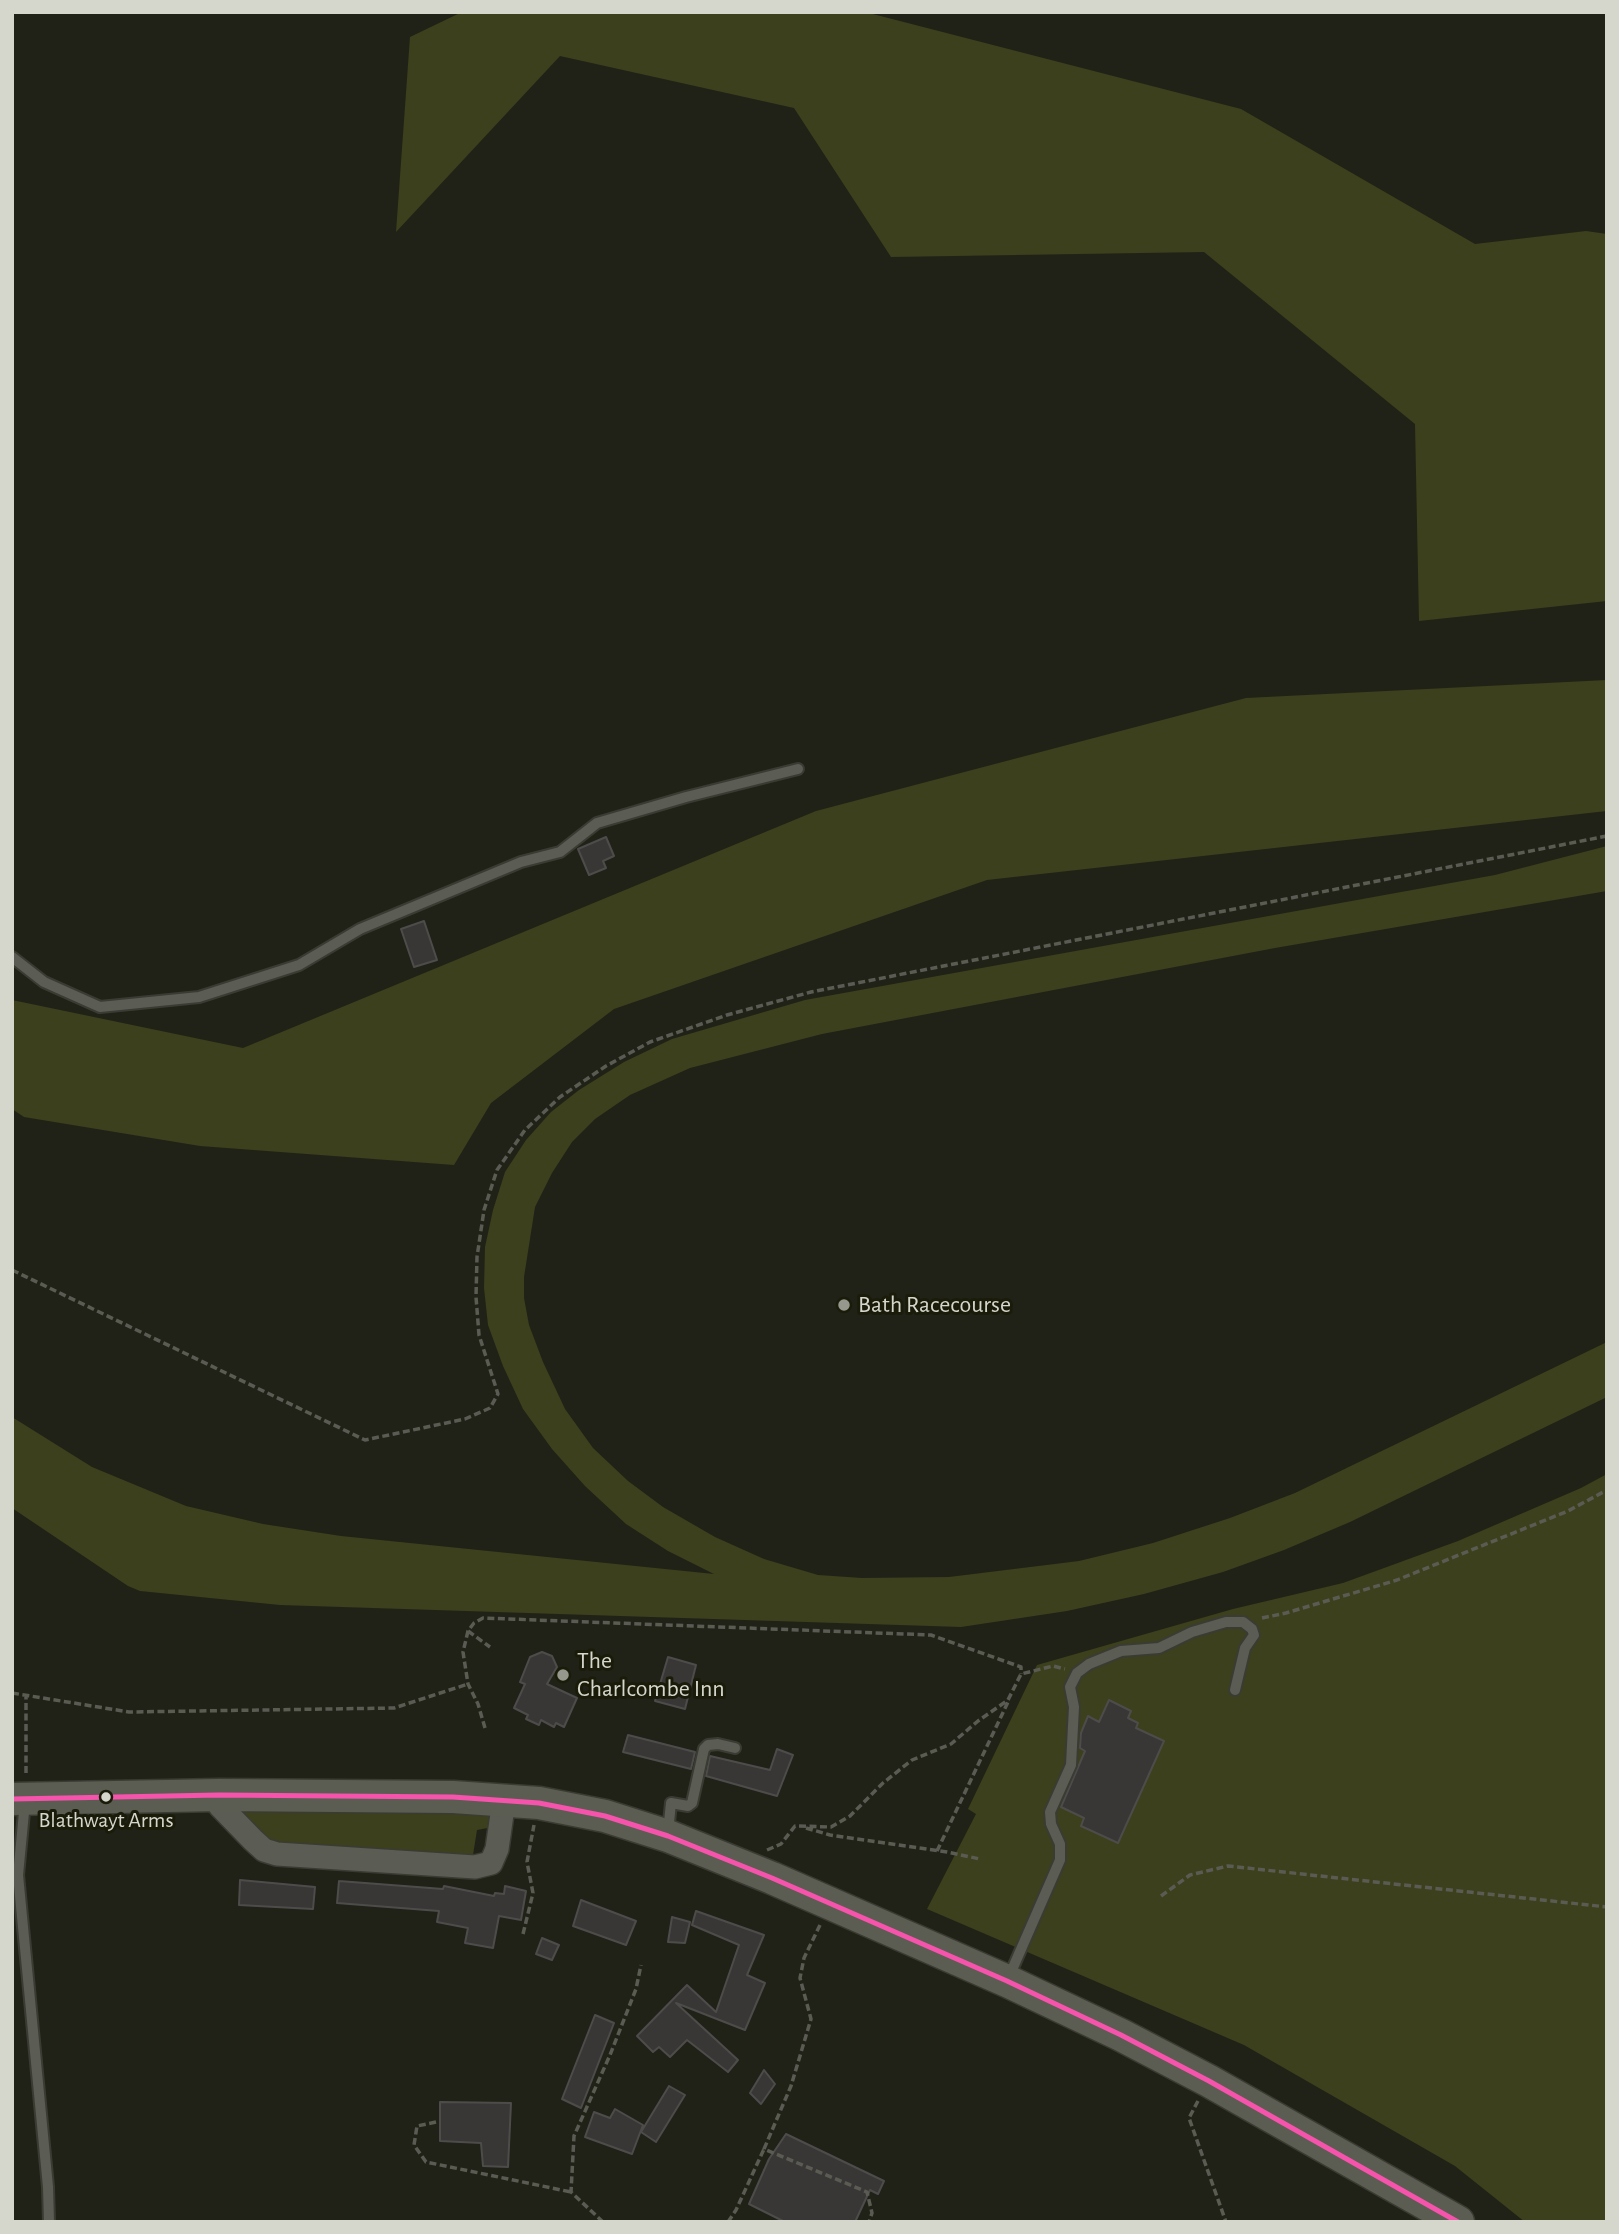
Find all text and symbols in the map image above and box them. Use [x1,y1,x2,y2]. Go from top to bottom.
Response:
place label: Bath Racecourse [858,1291,1011,1319]
marker: Bath Racecourse [836,1297,852,1313]
place label: The Charlcombe Inn [577,1647,725,1703]
marker: The Charlcombe Inn [555,1667,571,1683]
marker: Blathwayt Arms [99,1790,113,1804]
place label: Blathwayt Arms [38,1807,174,1833]

